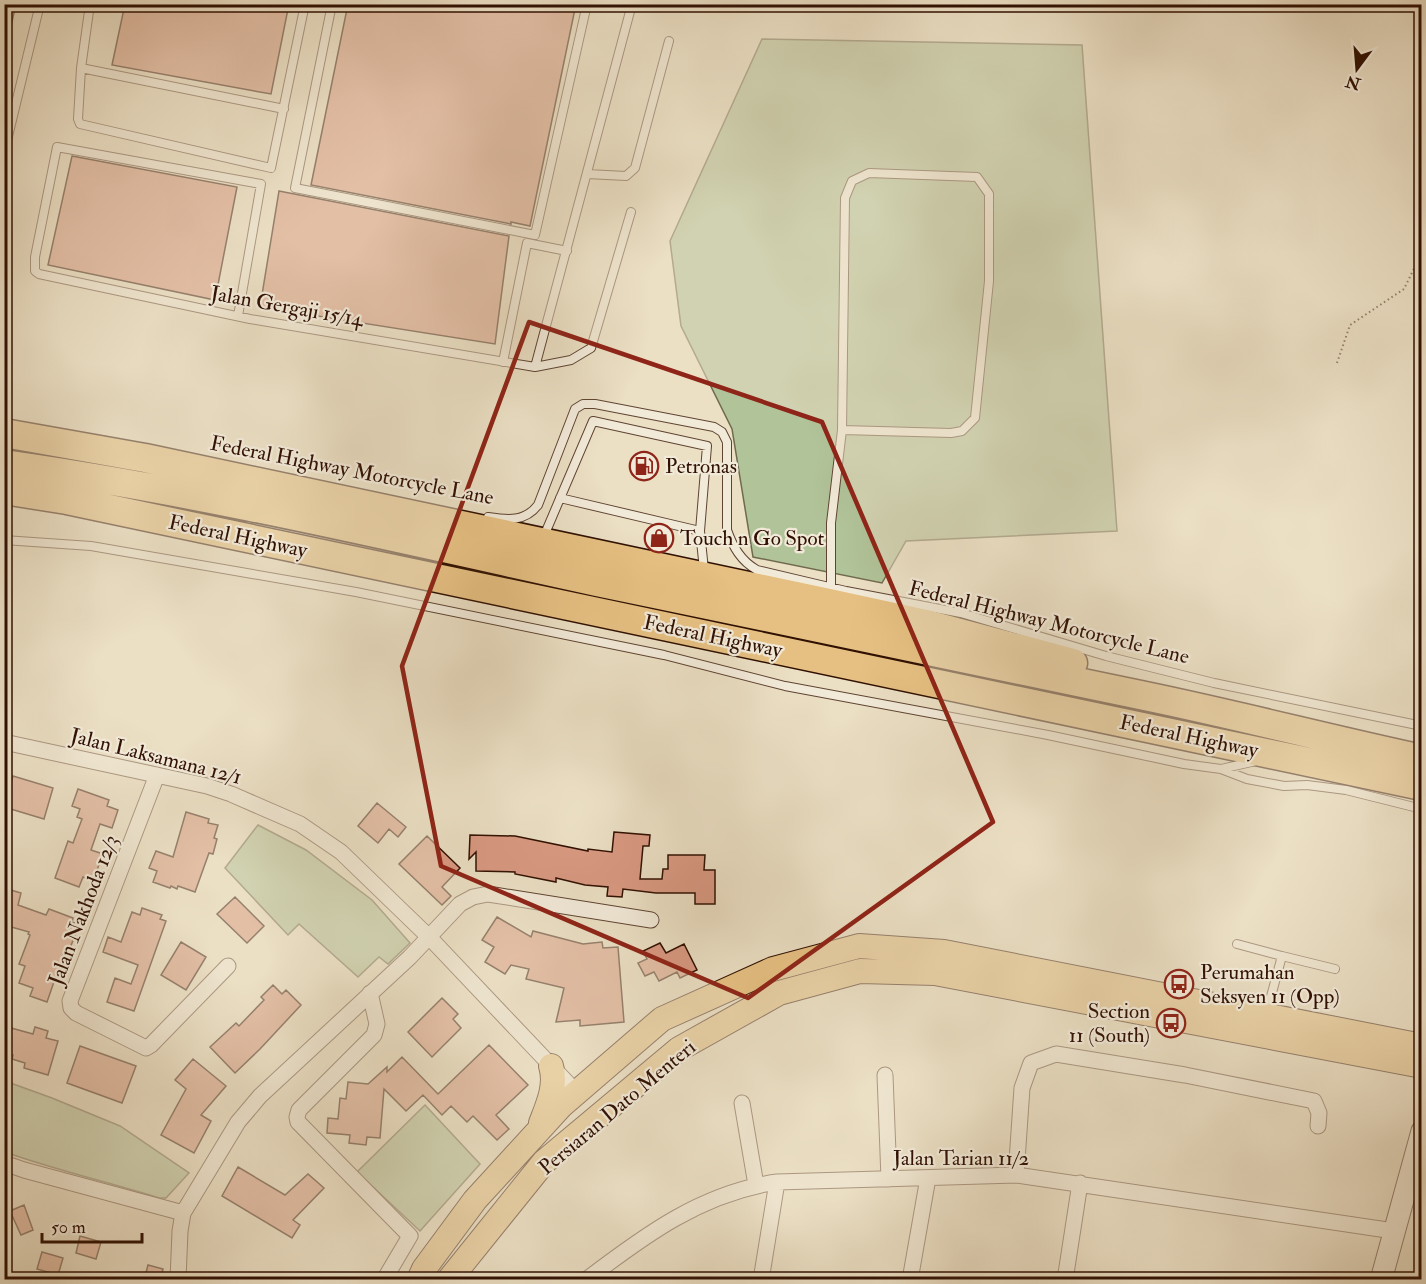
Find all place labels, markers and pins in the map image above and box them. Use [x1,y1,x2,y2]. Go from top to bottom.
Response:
fuel station icon: Petronas [628,450,660,482]
place label: Petronas [665,453,737,480]
shop icon: Touch n Go Spot [643,522,675,554]
place label: Touch n Go Spot [680,525,825,552]
place label: Perumahan Seksyen 11 (Opp) [1200,959,1340,1010]
bus stop icon: Perumahan Seksyen 11 (Opp) [1163,968,1195,1000]
place label: Section 11 (South) [1069,998,1150,1049]
bus stop icon: Section 11 (South) [1155,1007,1187,1039]

